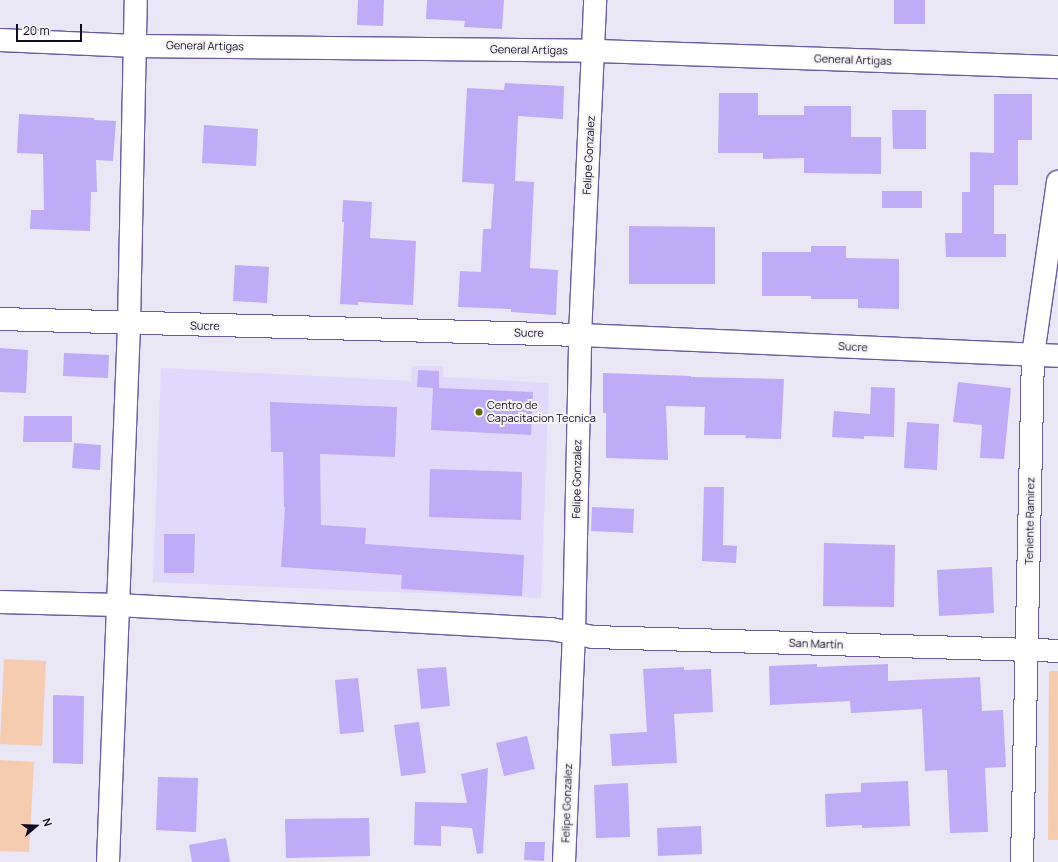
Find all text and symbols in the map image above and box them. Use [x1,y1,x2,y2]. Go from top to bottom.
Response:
scale bar [18,16,84,42]
text: 20 m [23,22,50,39]
street label: General Artigas [166,39,244,53]
street label: General Artigas [490,43,568,57]
street label: General Artigas [814,52,892,68]
street label: Felipe Gonzalez [580,115,598,195]
street label: Sucre [190,319,220,333]
street label: Sucre [514,326,544,340]
street label: Sucre [838,340,868,354]
place label: Centro de Capacitacion Tecnica [487,399,596,425]
marker: Centro de Capacitacion Tecnica [474,407,484,417]
street label: Felipe Gonzalez [570,439,584,519]
street label: Teniente Ramirez [1023,477,1037,565]
street label: San Martín [789,636,843,652]
street label: Felipe Gonzalez [559,763,575,843]
north arrow [16,806,56,846]
text: N [39,816,56,828]

